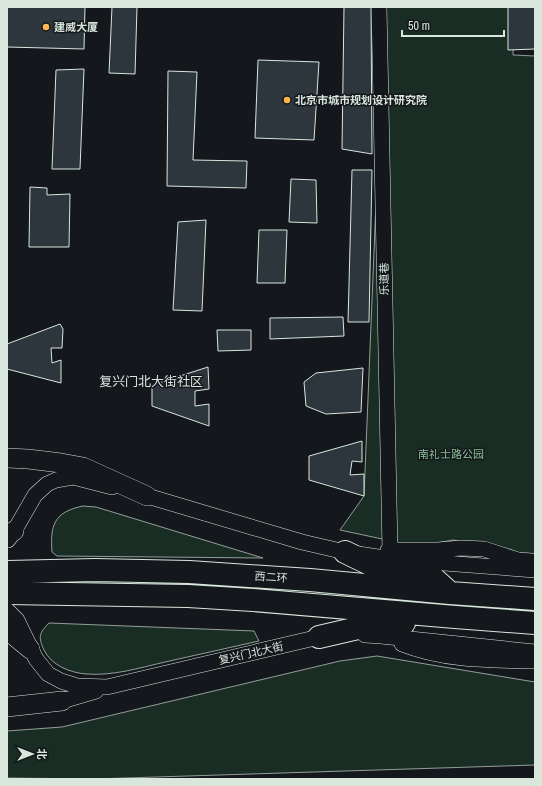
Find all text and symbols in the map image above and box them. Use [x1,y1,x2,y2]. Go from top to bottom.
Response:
scale bar [402,12,504,38]
text: 50 m [408,18,430,34]
place label: 建威大厦 [54,20,98,34]
marker: 建威大厦 [41,22,51,32]
place label: 北京市城市规划设计研究院 [295,93,427,107]
marker: 北京市城市规划设计研究院 [282,95,292,105]
street label: 乐道巷 [377,262,391,296]
district label: 复兴门北大街社区 [99,373,203,390]
park label: 南礼士路公园 [418,447,484,461]
street label: 西二环 [254,569,288,585]
street label: 复兴门北大街 [217,639,285,667]
north arrow [12,734,52,774]
text: 北 [35,749,49,760]

